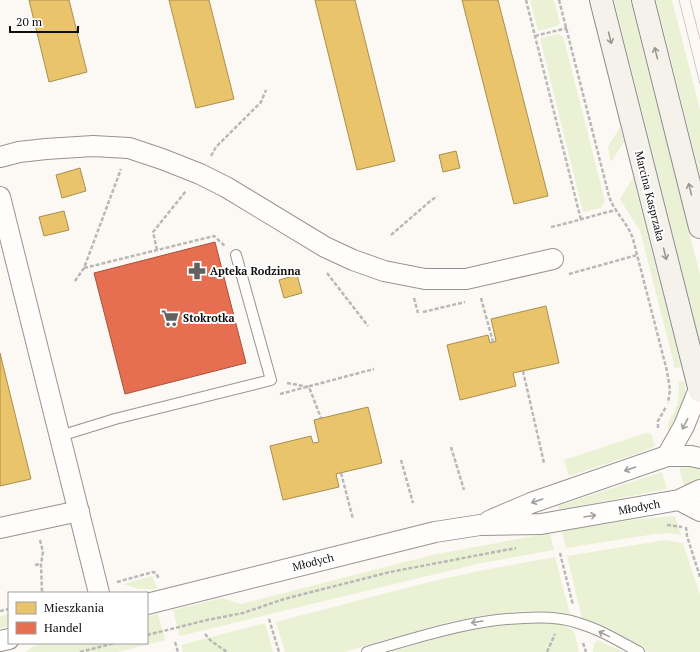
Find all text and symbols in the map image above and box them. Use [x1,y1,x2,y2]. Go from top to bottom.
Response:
scale bar [10,8,78,34]
text: 20 m [16,14,43,29]
one-way arrow [607,31,615,44]
one-way arrow [652,47,659,60]
street label: Marcina Kasprzaka [632,149,668,243]
one-way arrow [686,183,694,196]
one-way arrow [662,247,669,260]
pharmacy icon: Apteka Rodzinna [187,261,207,281]
place label: Apteka Rodzinna [210,264,301,278]
supermarket icon: Stokrotka [160,308,180,328]
place label: Stokrotka [183,311,235,325]
one-way arrow [681,417,688,429]
one-way arrow [623,466,636,473]
street label: Młodych [617,496,662,518]
one-way arrow [530,498,543,505]
one-way arrow [583,511,596,519]
street label: Młodych [291,550,336,574]
legend [8,592,148,644]
text: Mieszkania [44,600,104,615]
one-way arrow [471,619,484,627]
text: Handel [44,620,83,635]
one-way arrow [598,630,610,637]

